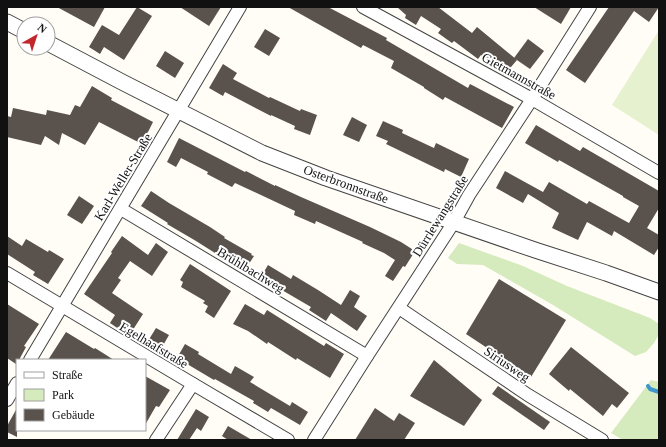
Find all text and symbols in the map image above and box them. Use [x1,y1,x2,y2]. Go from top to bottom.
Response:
north arrow [16,16,56,56]
text: N [35,21,49,35]
street label: Gietmannstraße [479,49,559,103]
street label: Karl-Weller-Straße [91,130,155,223]
street label: Osterbronnstraße [301,162,391,206]
street label: Dürrlewangstraße [409,172,471,259]
street label: Brühlbachweg [215,244,288,296]
street label: Egelhaafstraße [117,319,191,371]
street label: Siriusweg [481,343,533,385]
legend [16,359,146,431]
text: Straße [52,368,83,382]
text: Park [52,388,74,402]
text: Gebäude [52,408,95,422]

